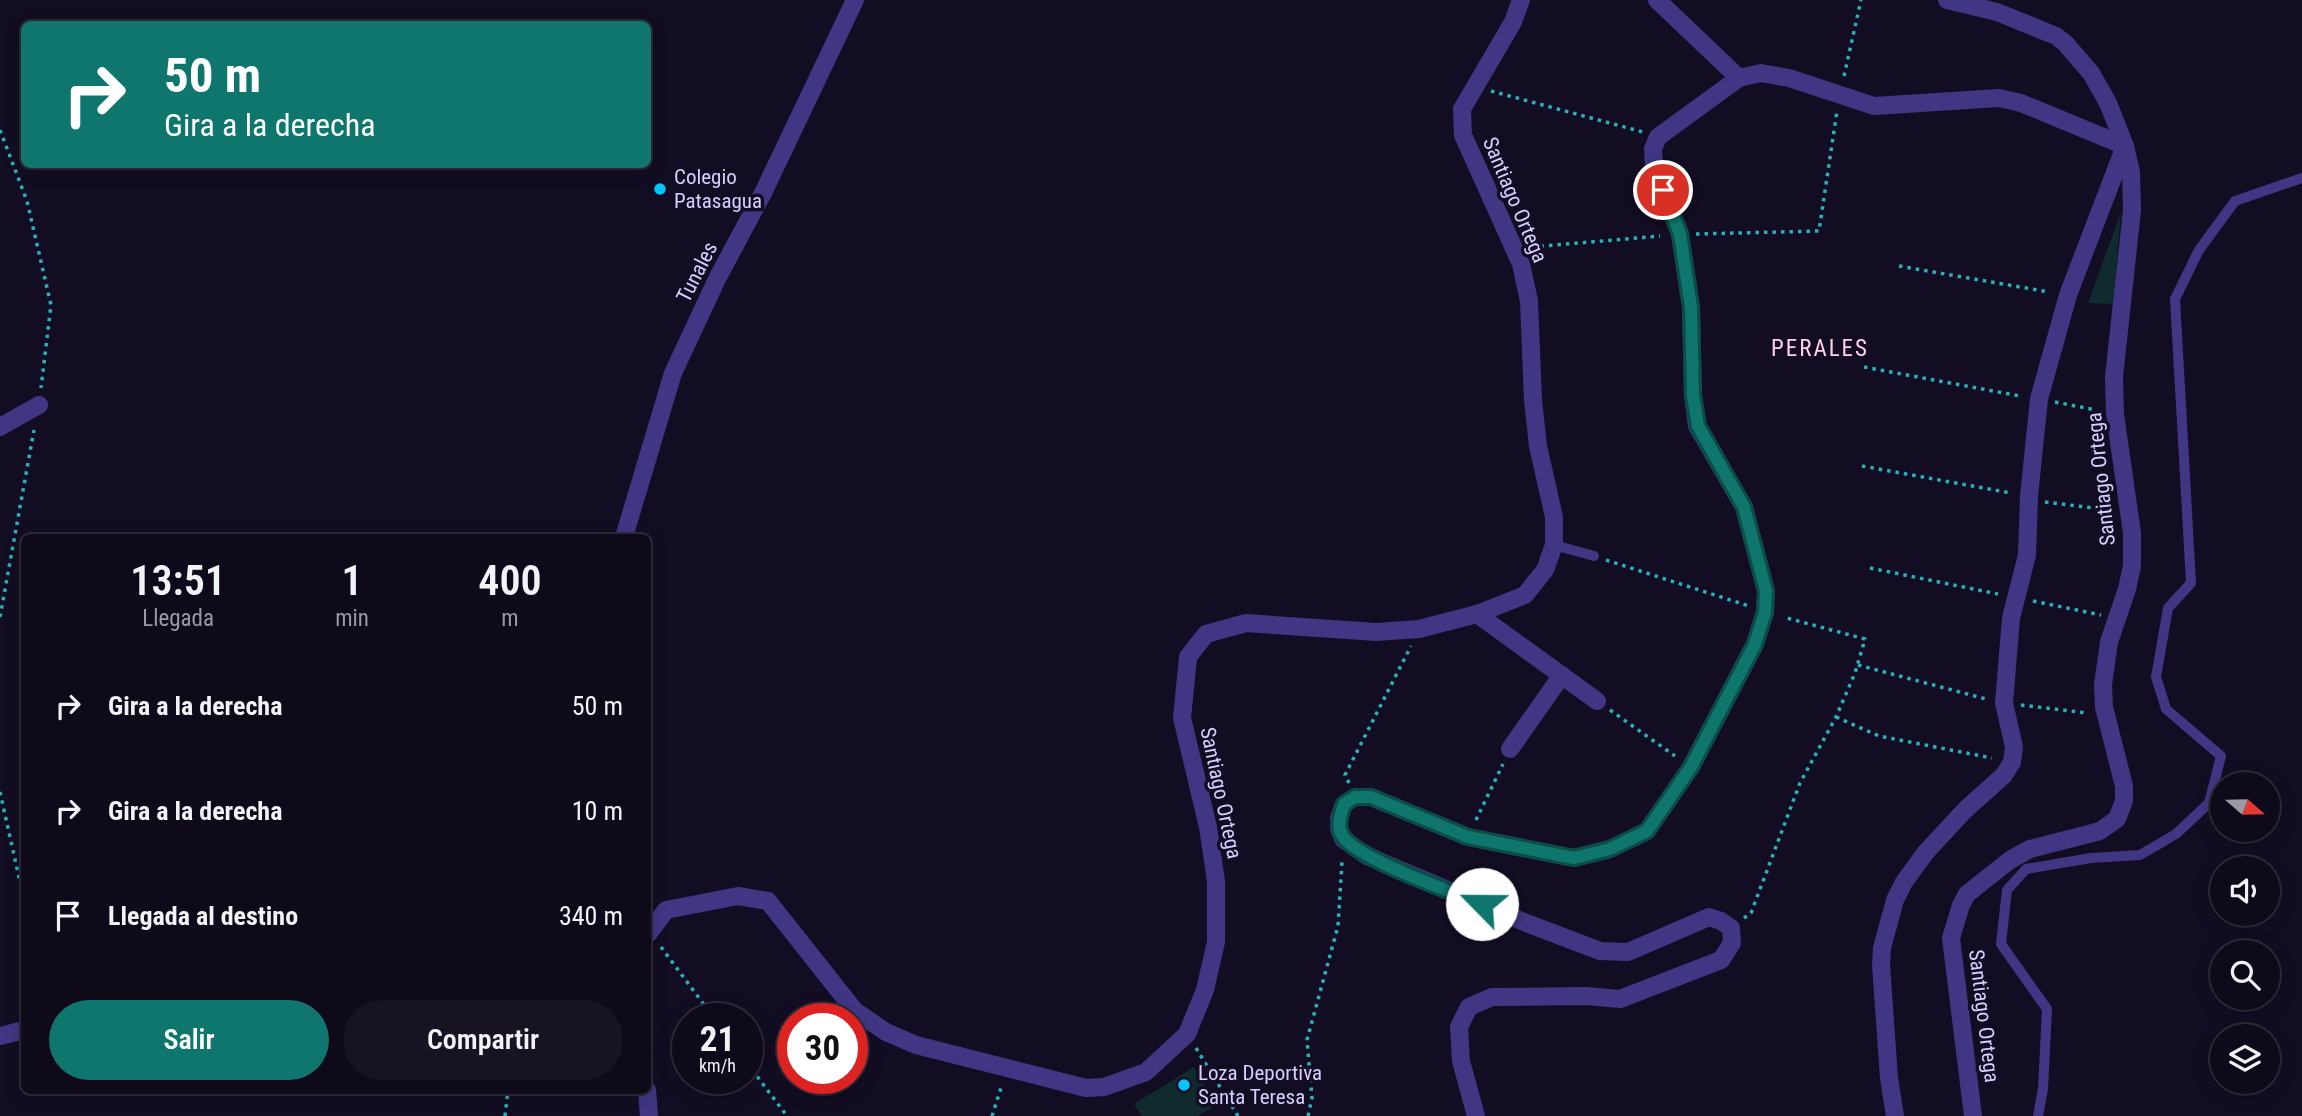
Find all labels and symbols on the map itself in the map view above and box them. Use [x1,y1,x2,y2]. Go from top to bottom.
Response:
street label: Santiago Ortega [1478,134,1552,266]
pin [1633,160,1693,220]
place label: Colegio Patasagua [674,165,762,213]
marker: Colegio Patasagua [652,181,668,197]
street label: Tunales [672,238,722,306]
district label: PERALES [1771,335,1869,362]
street label: Santiago Ortega [2082,411,2120,547]
street label: Santiago Ortega [1195,725,1247,861]
north arrow [2210,772,2280,842]
position arrow [1445,867,1519,941]
street label: Santiago Ortega [1964,948,2004,1084]
speed limit sign: 30 [777,1003,868,1094]
place label: Loza Deportiva Santa Teresa [1198,1061,1322,1109]
marker: Loza Deportiva Santa Teresa [1176,1077,1192,1093]

